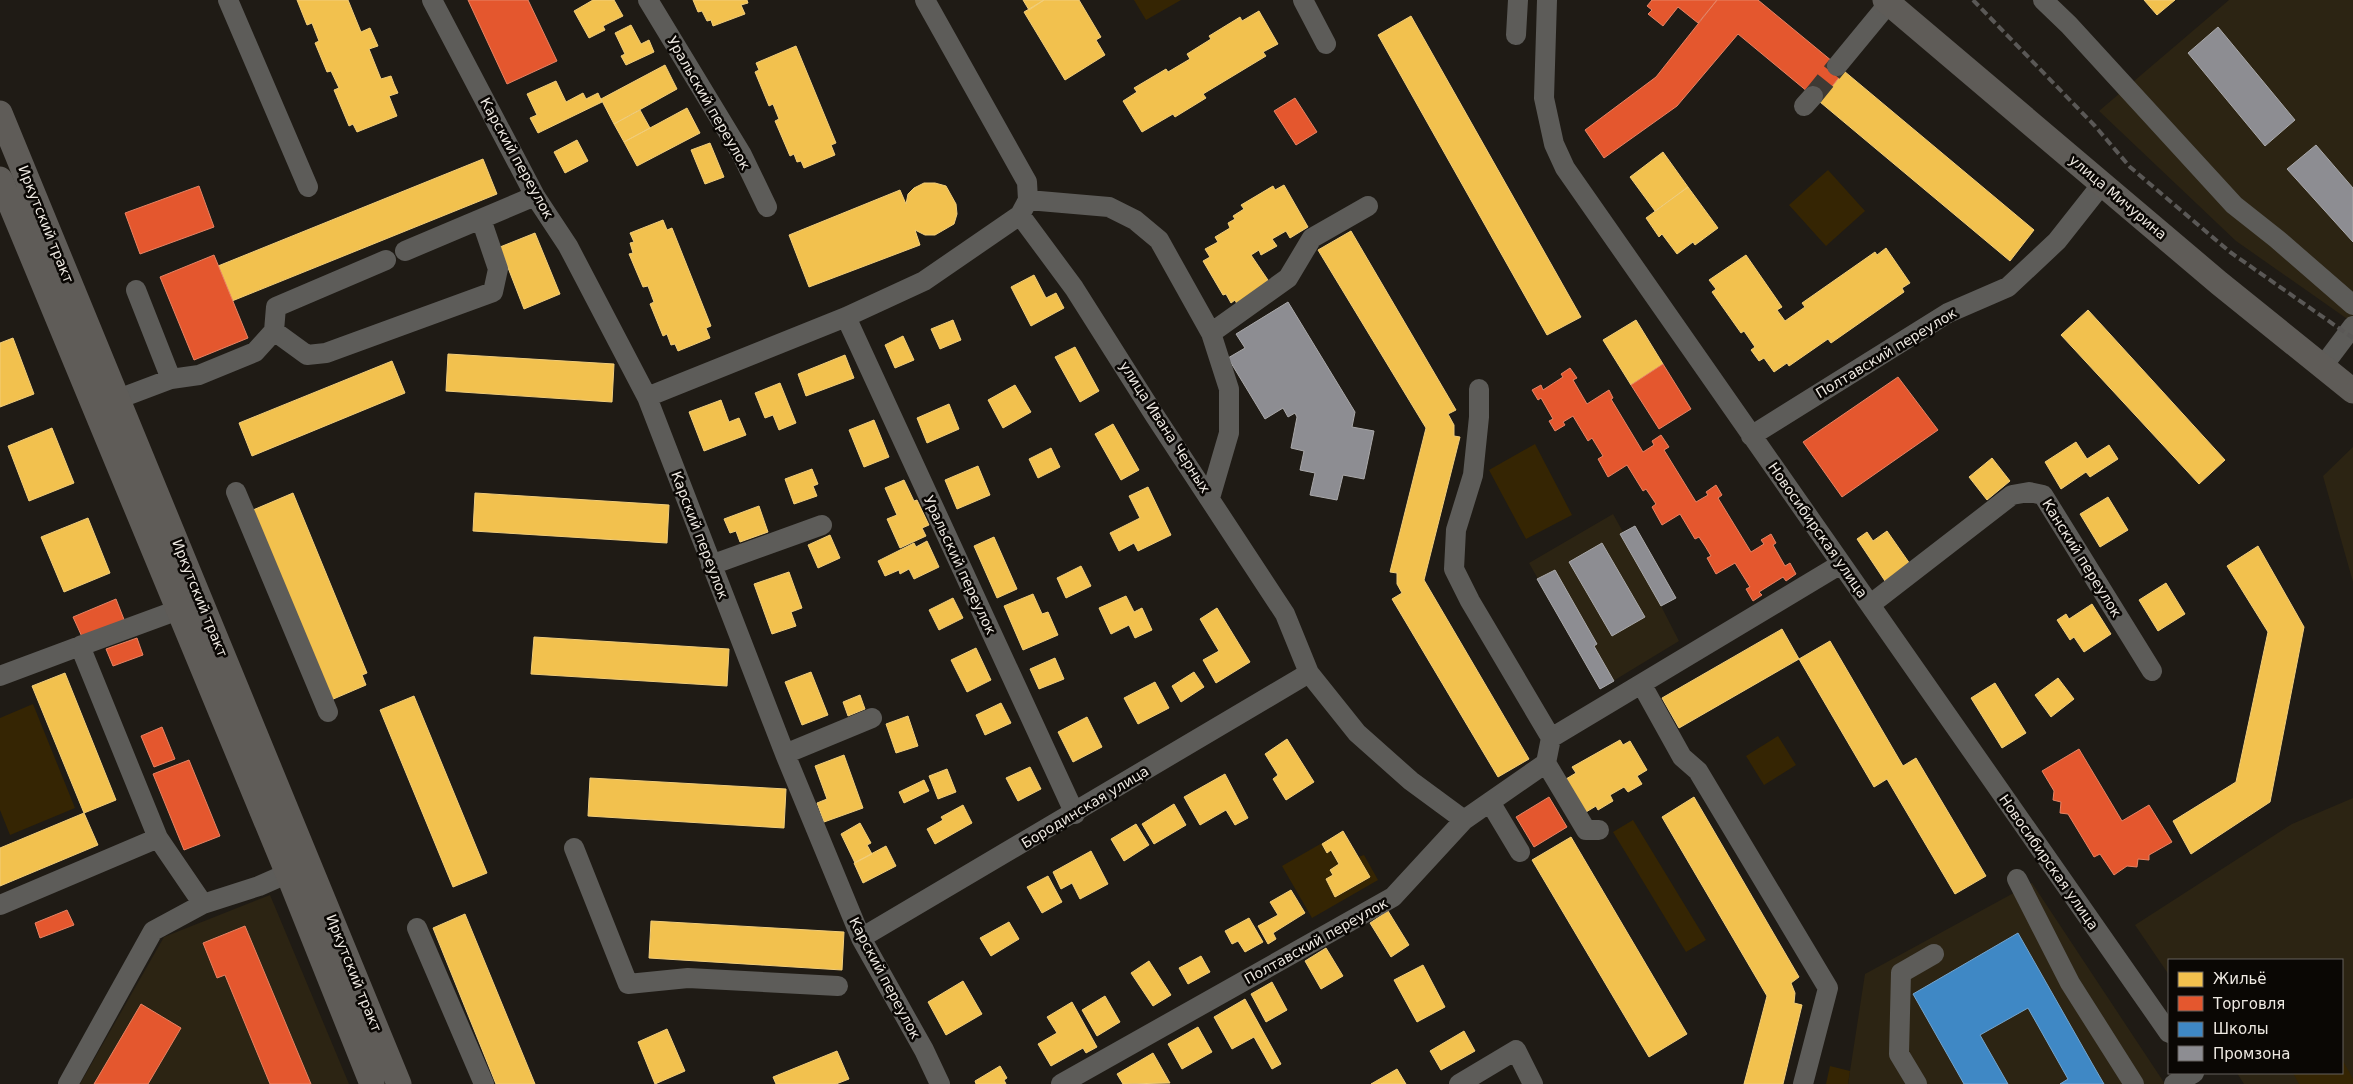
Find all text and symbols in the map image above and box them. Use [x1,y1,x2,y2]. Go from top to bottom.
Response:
street label: Уральский переулок [664,33,754,173]
street label: Карский переулок [477,95,557,221]
street label: улица Мичурина [2066,152,2170,242]
street label: Иркутский тракт [15,163,77,285]
street label: Полтавский переулок [1813,305,1959,401]
street label: улица Ивана Черных [1116,358,1214,496]
street label: Новосибирская улица [1765,459,1871,601]
street label: Карский переулок [668,469,732,601]
street label: Уральский переулок [921,493,999,637]
street label: Канский переулок [2039,496,2125,620]
street label: Иркутский тракт [169,537,231,659]
street label: Бородинская улица [1018,763,1152,851]
street label: Новосибирская улица [1996,791,2102,933]
street label: Полтавский переулок [1242,895,1390,987]
street label: Иркутский тракт [323,912,385,1034]
street label: Карский переулок [846,914,924,1042]
legend [2168,959,2343,1074]
text: Жильё [2213,970,2267,988]
text: Торговля [2212,995,2285,1013]
text: Школы [2213,1020,2269,1038]
text: Промзона [2213,1045,2290,1063]

